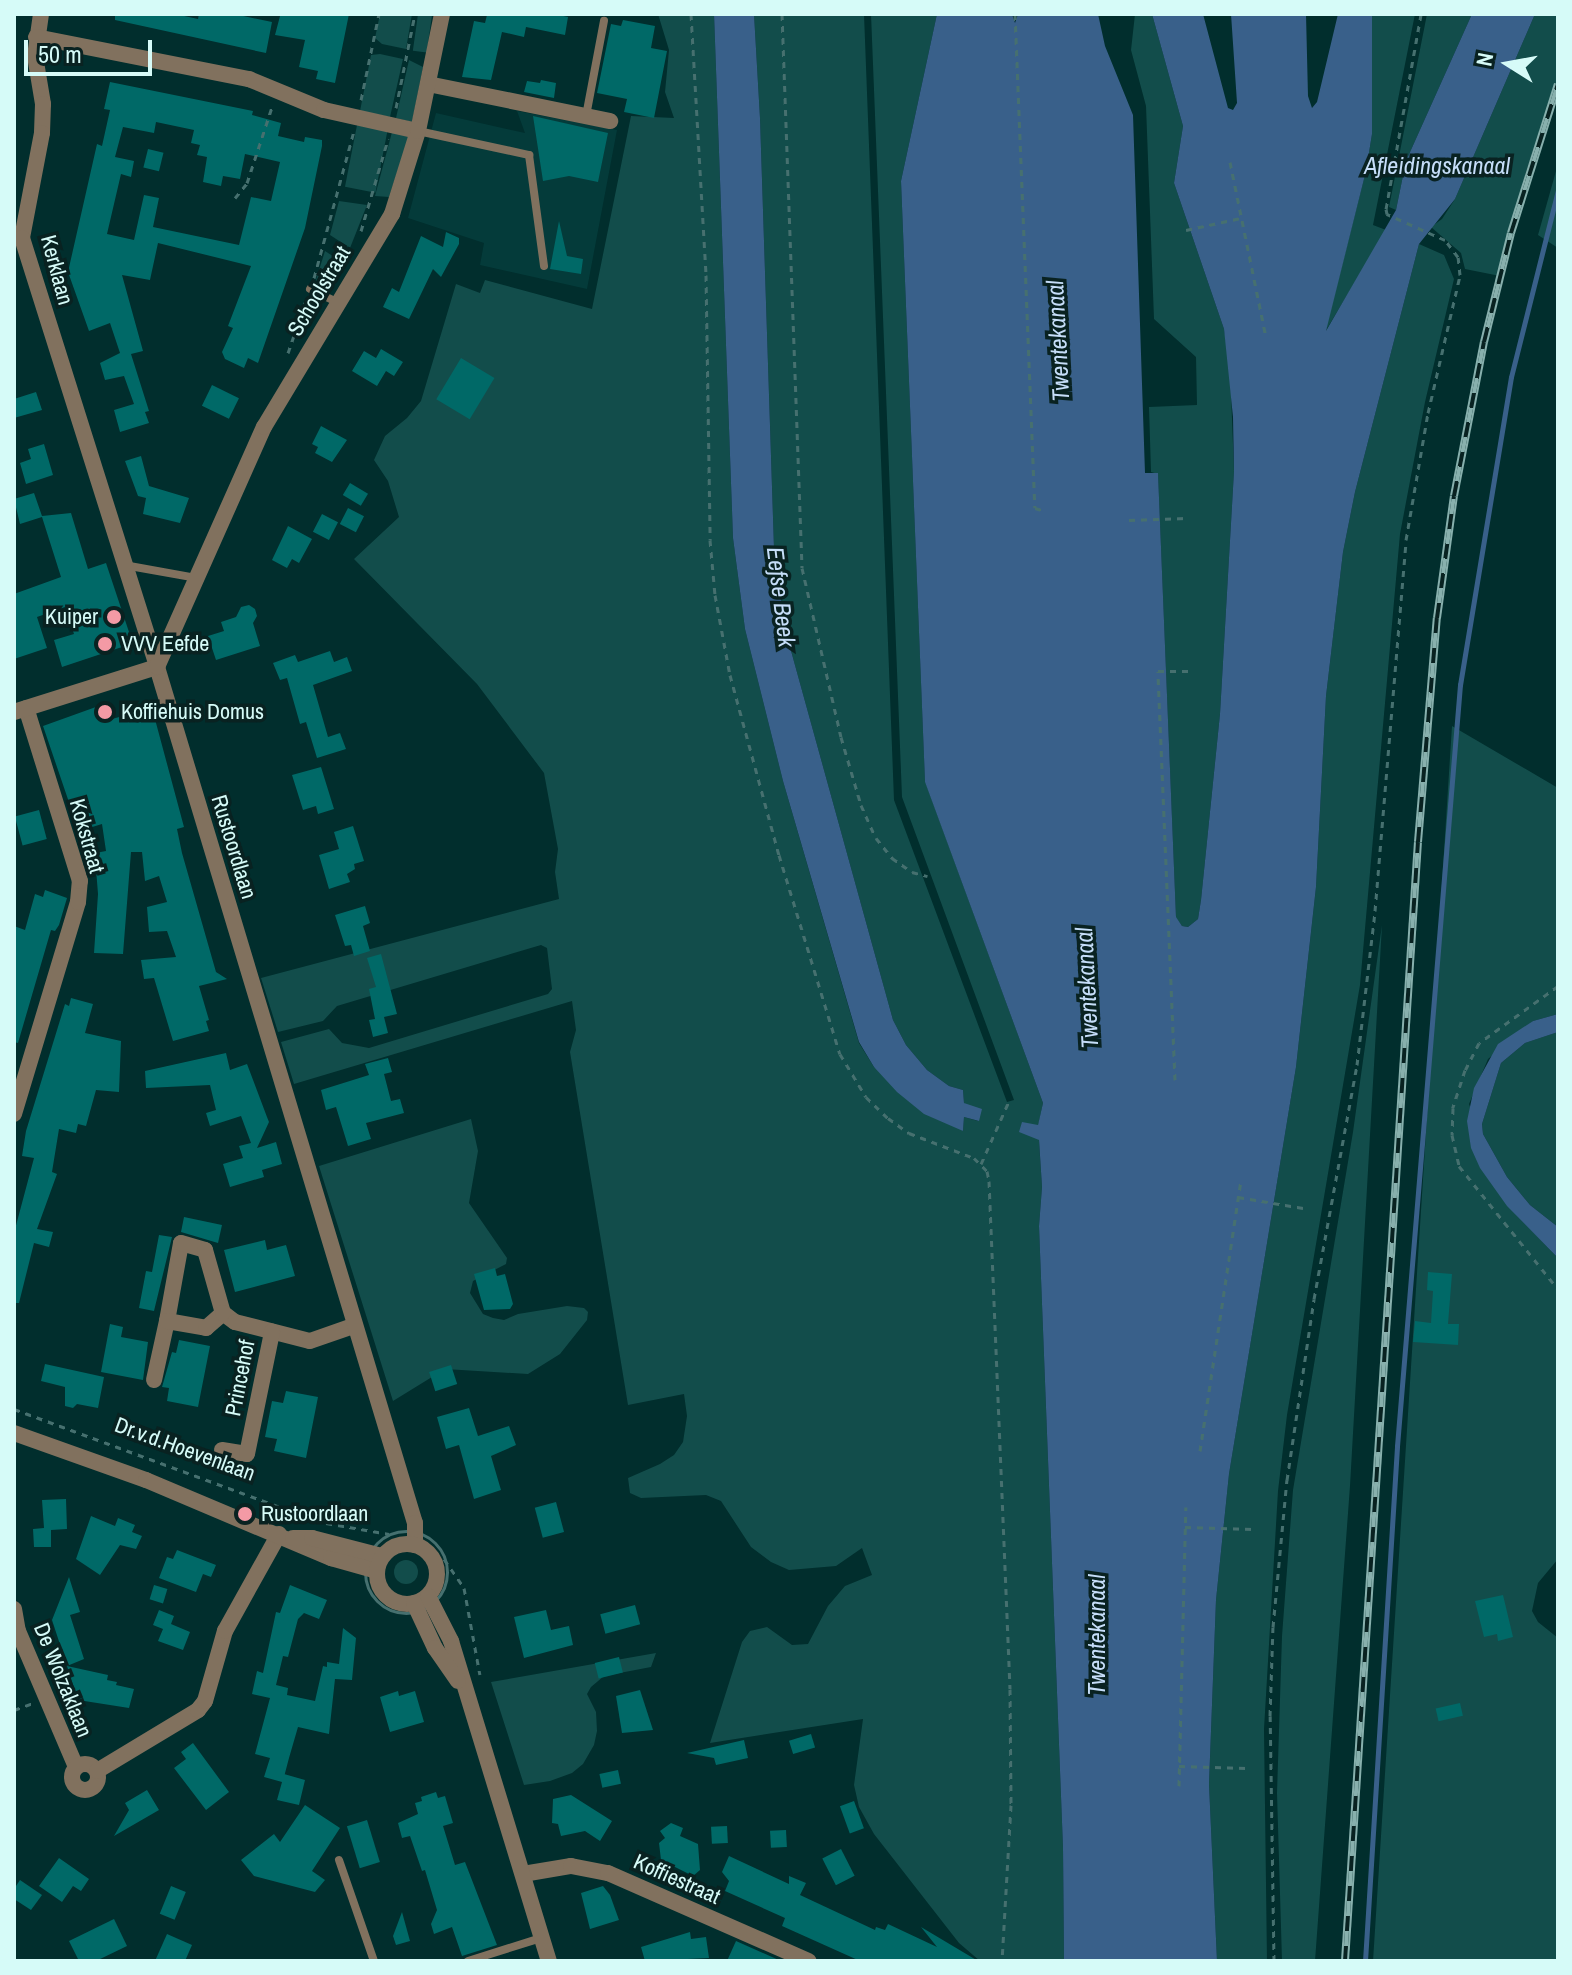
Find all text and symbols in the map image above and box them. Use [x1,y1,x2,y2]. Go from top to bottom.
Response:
scale bar [28,24,156,74]
north arrow [1468,24,1548,104]
text: 50 m [38,38,82,70]
text: N [1468,50,1500,69]
water label: Afleidingskanaal [1364,152,1510,180]
street label: Kerklaan [35,232,79,308]
street label: Schoolstraat [282,241,356,341]
water label: Twentekanaal [1040,280,1076,402]
water label: Eefse Beek [761,545,801,649]
place label: Kuiper [45,604,98,630]
marker: Kuiper [105,608,123,626]
place label: VVV Eefde [121,631,209,657]
marker: VVV Eefde [96,635,114,653]
place label: Koffiehuis Domus [121,699,264,725]
marker: Koffiehuis Domus [96,703,114,721]
street label: Rustoordlaan [206,792,262,902]
street label: Kokstraat [64,796,110,876]
water label: Twentekanaal [1069,927,1105,1049]
street label: Princehof [220,1338,260,1418]
street label: Dr.v.d.Hoevenlaan [111,1411,259,1487]
place label: Rustoordlaan [261,1501,368,1527]
marker: Rustoordlaan [236,1505,254,1523]
water label: Twentekanaal [1083,1574,1111,1696]
street label: De Wolzaklaan [28,1619,98,1741]
street label: Koffiestraat [630,1848,724,1910]

